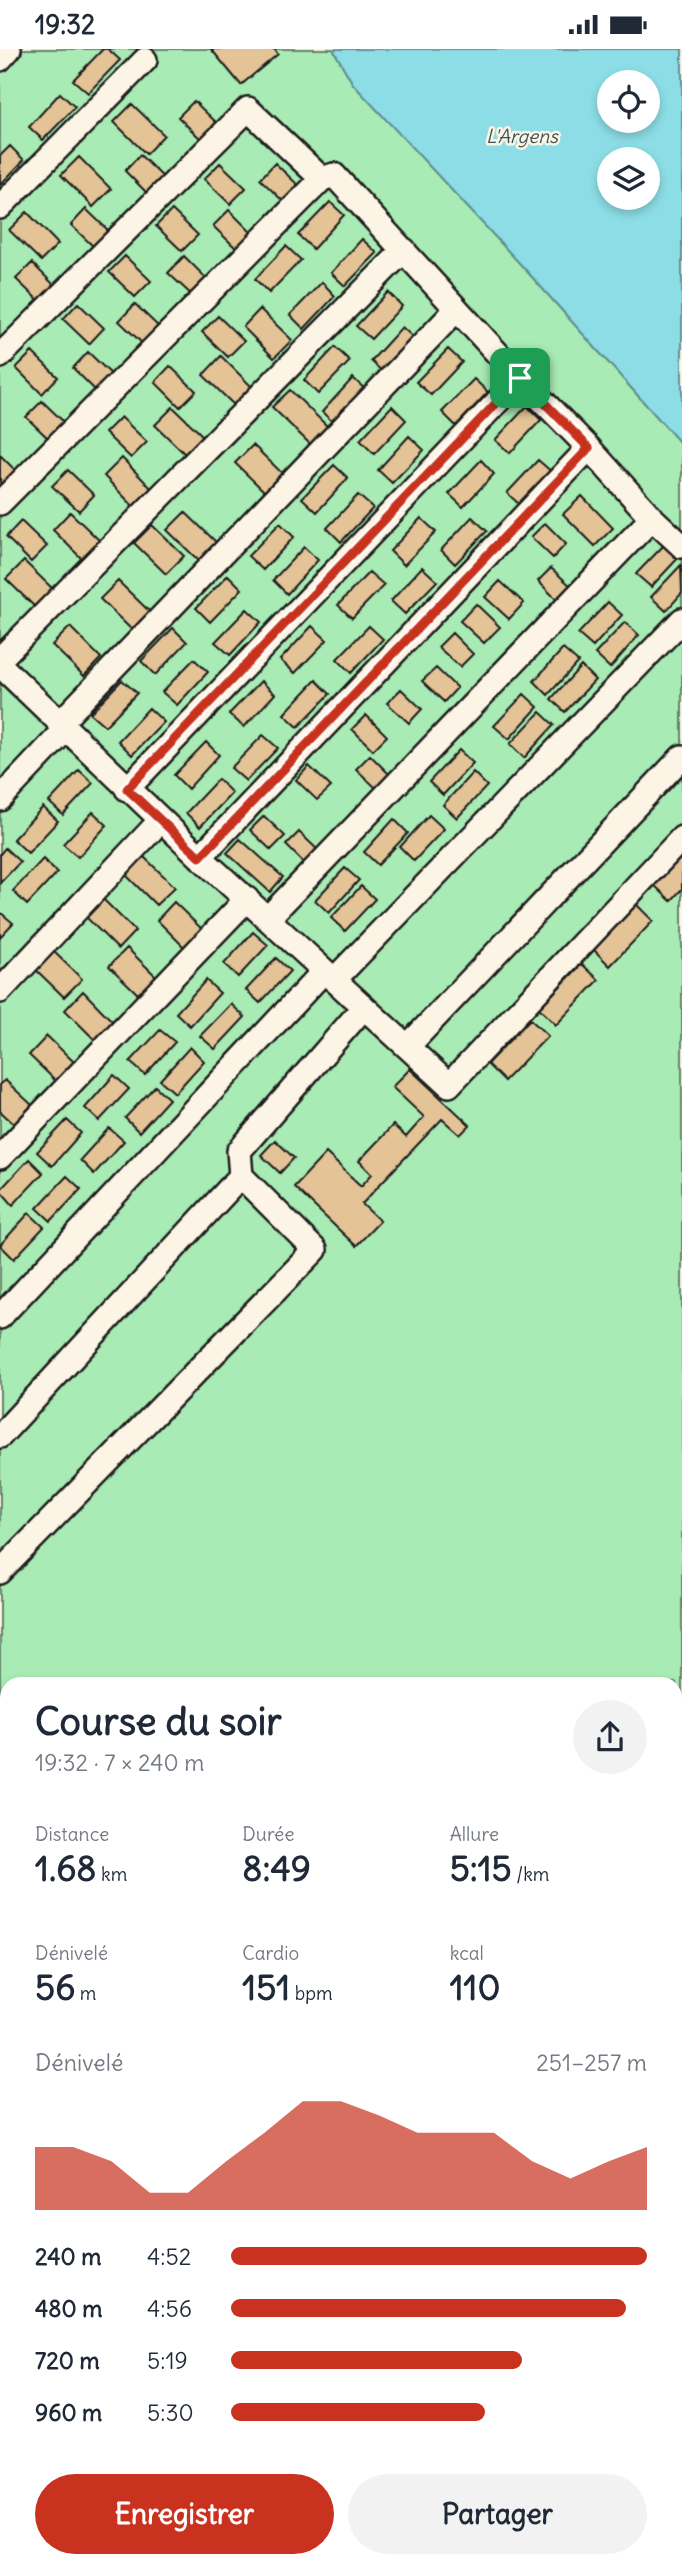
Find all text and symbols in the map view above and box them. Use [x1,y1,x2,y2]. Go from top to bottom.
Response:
text: 19:32 [35,8,95,41]
map controls [597,70,660,210]
button: locate [597,70,660,133]
water label: L'Argens [486,124,559,148]
button: layers [597,147,660,210]
pin [490,348,550,408]
icon: arrive [501,359,539,397]
text: Course du soir [35,1698,282,1745]
button: share [573,1700,647,1774]
text: 19:32 · 7 × 240 m [35,1748,204,1777]
text: Distance [35,1822,109,1846]
text: Durée [242,1822,295,1846]
text: Allure [450,1822,499,1846]
text: 1.68 [35,1846,97,1890]
text: 8:49 [242,1846,311,1890]
text: 5:15 [450,1846,512,1890]
text: km [97,1862,127,1886]
text: /km [512,1862,550,1886]
text: Dénivelé [35,1941,108,1965]
text: Cardio [242,1941,299,1965]
text: kcal [450,1941,484,1965]
text: 56 [35,1965,75,2009]
text: 151 [242,1965,290,2009]
text: 110 [450,1965,500,2009]
text: m [75,1981,97,2005]
text: bpm [290,1981,333,2005]
text: Dénivelé [35,2048,123,2077]
text: 251–257 m [536,2048,647,2077]
text: 240 m [35,2242,101,2271]
text: 4:52 [147,2242,191,2271]
text: 480 m [35,2294,102,2323]
text: 4:56 [147,2294,192,2323]
text: 720 m [35,2346,100,2375]
text: 5:19 [147,2346,188,2375]
text: 960 m [35,2398,102,2427]
text: 5:30 [147,2398,194,2427]
button: Enregistrer [35,2474,334,2554]
button: Partager [348,2474,647,2554]

